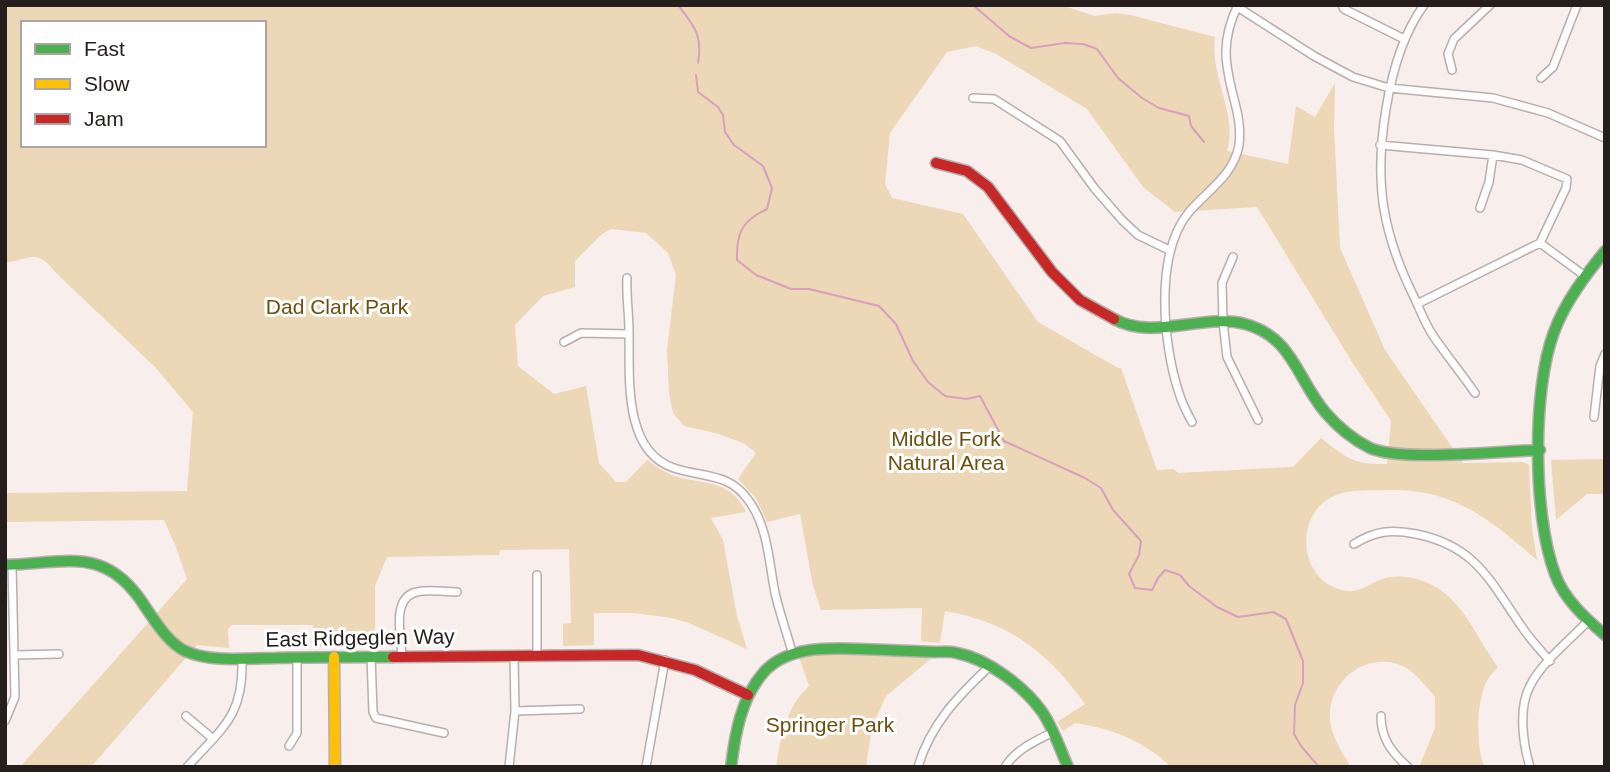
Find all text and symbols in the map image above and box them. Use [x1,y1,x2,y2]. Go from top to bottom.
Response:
legend [21,21,266,147]
text: Fast [84,37,125,60]
text: Slow [84,72,130,95]
text: Jam [84,107,124,130]
park label: Dad Clark Park [266,295,409,318]
park label: Middle Fork Natural Area [888,427,1005,474]
street label: East Ridgeglen Way [265,624,455,651]
park label: Springer Park [766,713,895,736]

